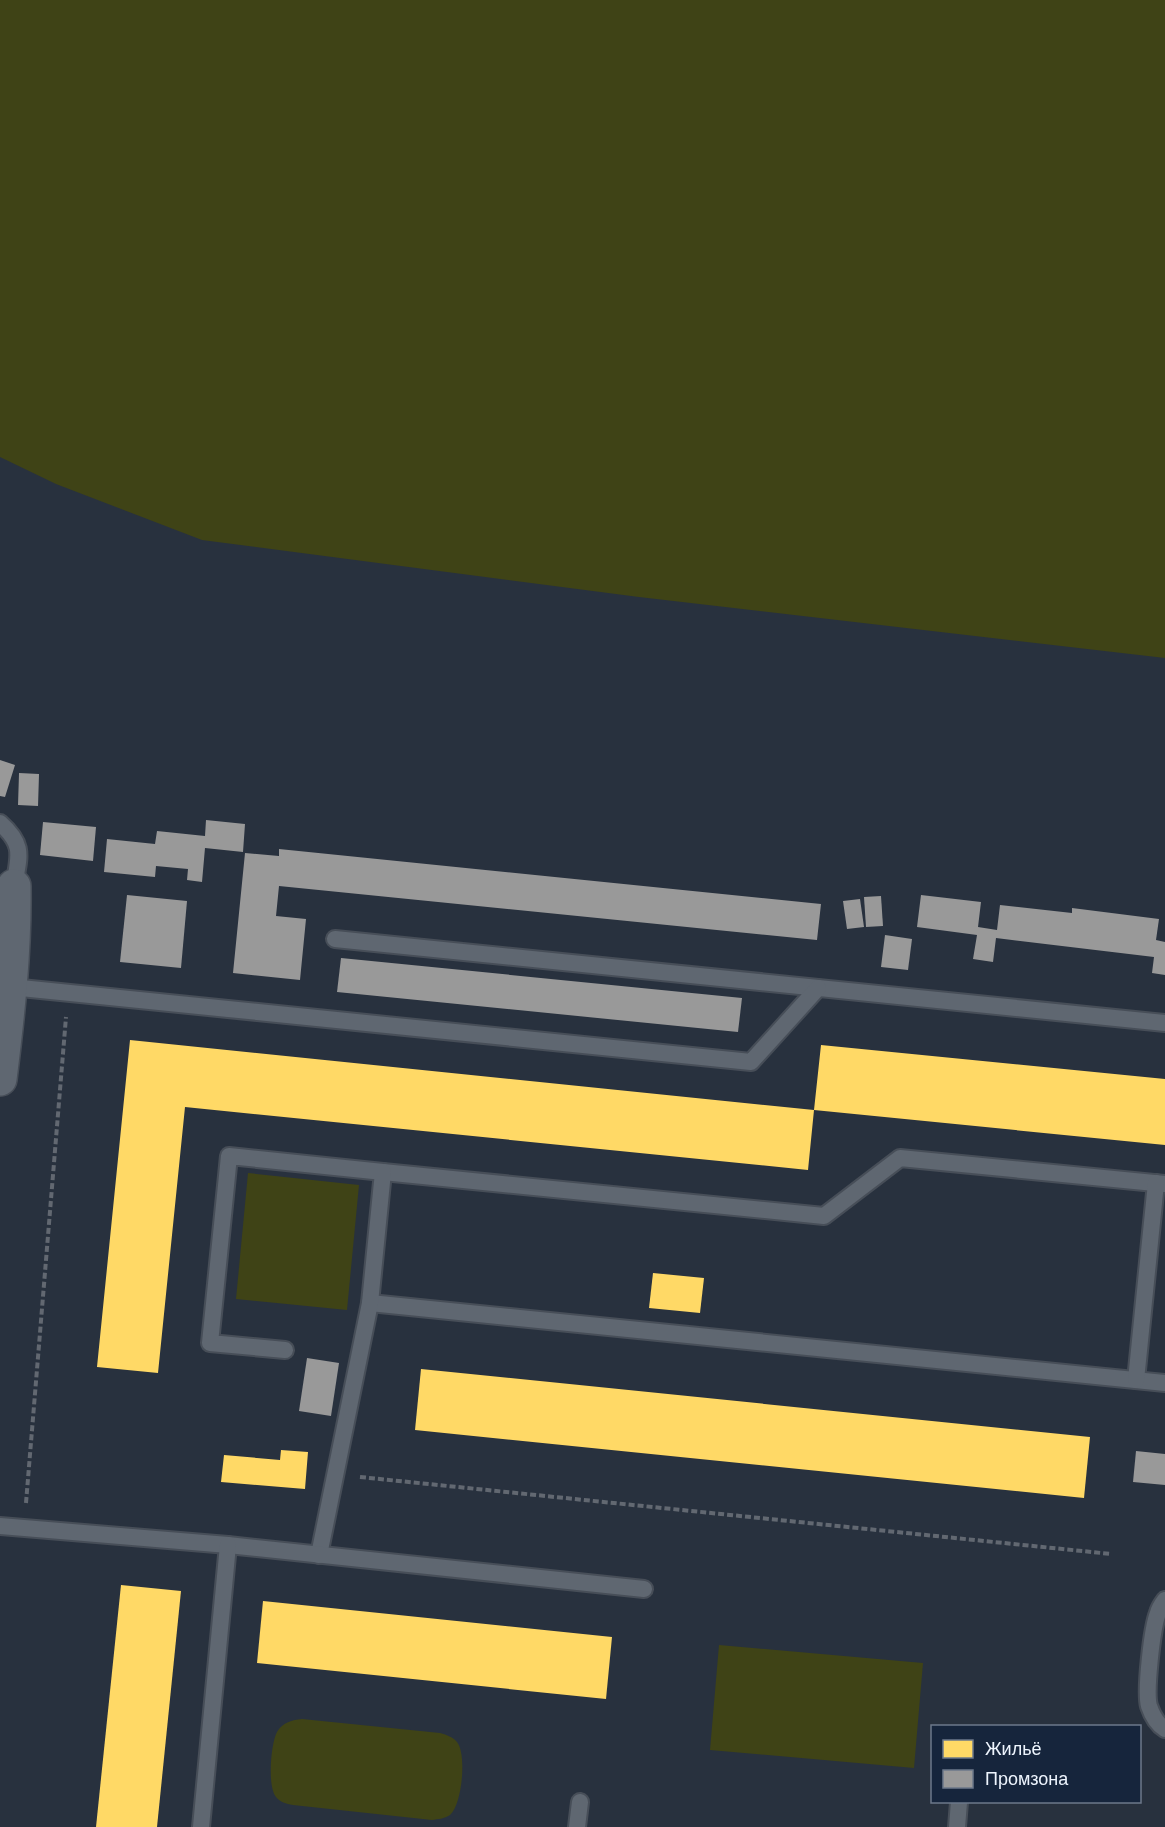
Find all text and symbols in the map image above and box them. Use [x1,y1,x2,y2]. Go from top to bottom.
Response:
legend [931,1725,1141,1803]
text: Жильё [985,1737,1042,1759]
text: Промзона [985,1767,1069,1789]

